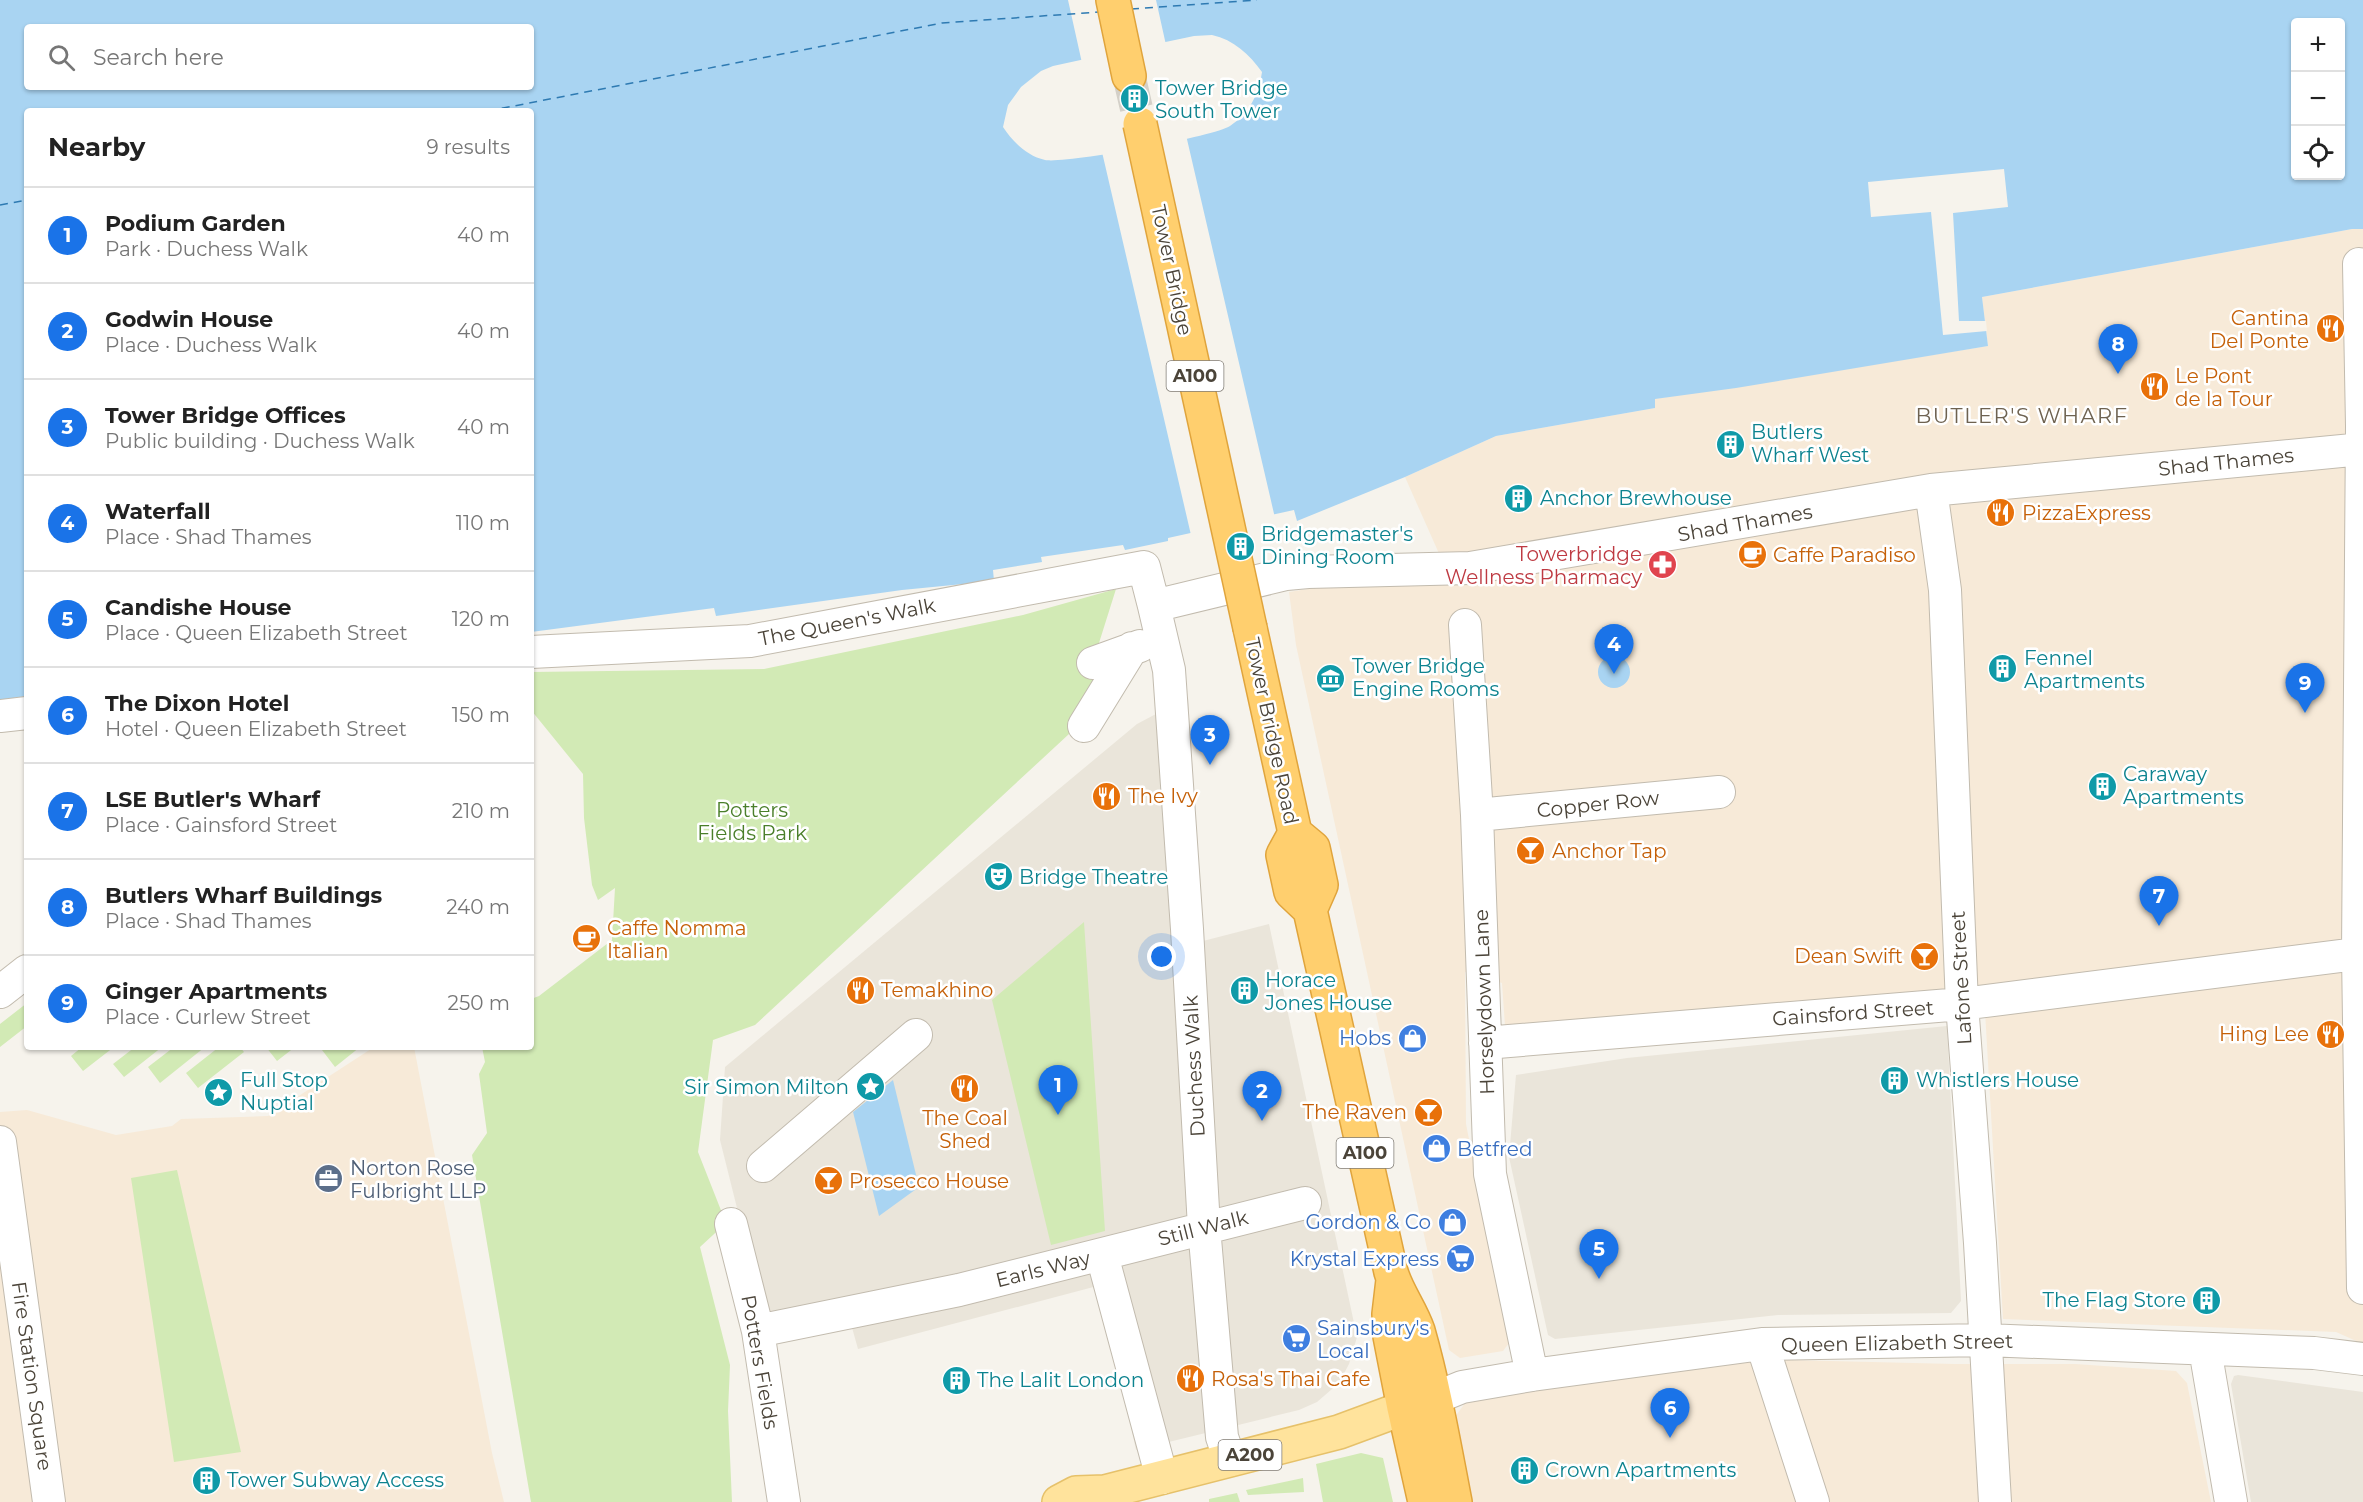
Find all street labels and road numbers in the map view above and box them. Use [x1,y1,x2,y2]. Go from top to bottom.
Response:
street label: Tower Bridge [1146,203,1198,337]
road number: A100 [1166,361,1224,391]
street label: Shad Thames [2157,443,2295,481]
street label: Shad Thames [1676,499,1814,547]
street label: The Queen's Walk [757,593,937,651]
street label: Tower Bridge Road [1240,635,1304,827]
street label: Copper Row [1536,786,1661,822]
street label: Horselydown Lane [1469,909,1499,1095]
street label: Lafone Street [1946,910,1976,1046]
street label: Duchess Walk [1178,995,1210,1137]
street label: Gainsford Street [1771,995,1935,1031]
road number: A100 [1336,1138,1394,1168]
street label: Still Walk [1155,1205,1251,1251]
street label: Earls Way [993,1246,1093,1292]
street label: Fire Station Square [7,1280,57,1472]
street label: Potters Fields [736,1293,784,1431]
street label: Queen Elizabeth Street [1781,1329,2013,1357]
road number: A200 [1218,1440,1282,1470]

